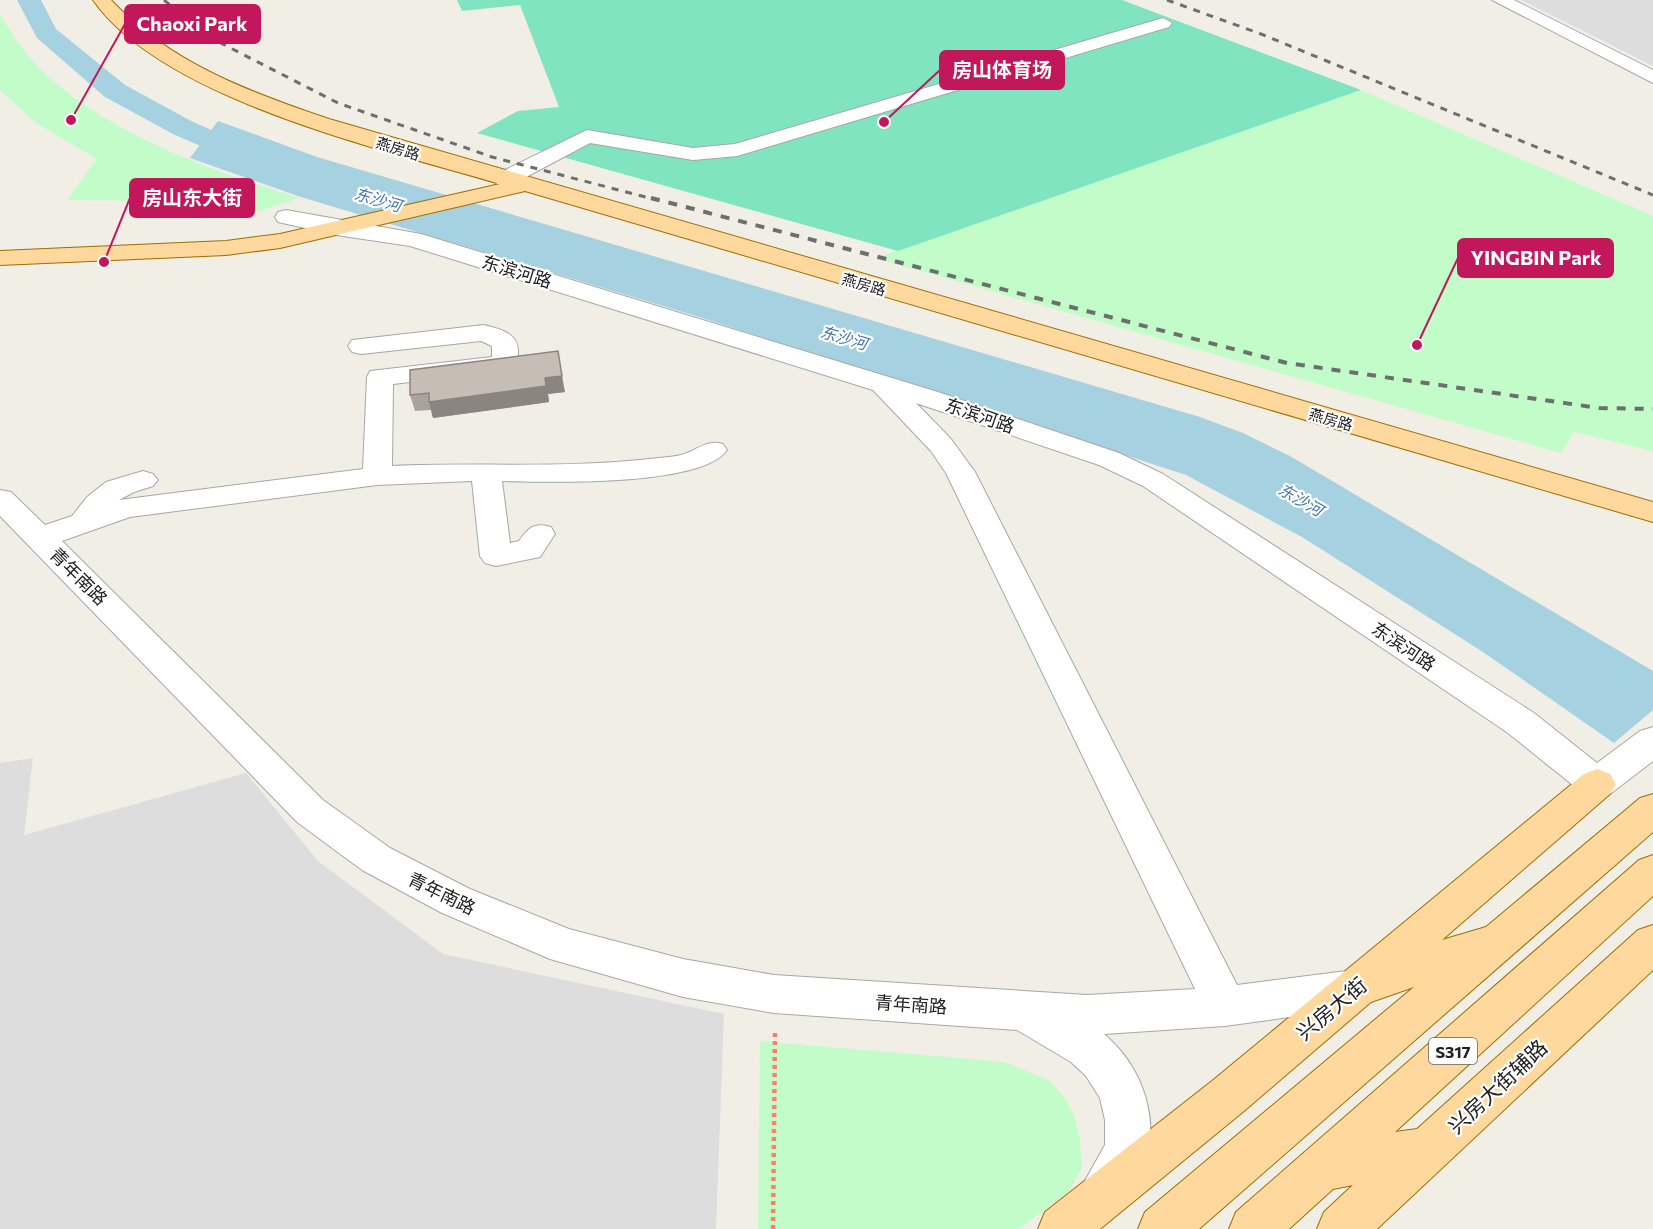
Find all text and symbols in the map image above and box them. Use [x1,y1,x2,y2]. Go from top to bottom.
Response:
callout: Chaoxi Park [125,5,260,43]
text: Chaoxi Park [136,11,248,35]
callout: 房山体育场 [940,51,1064,89]
text: 房山体育场 [952,57,1052,81]
street label: 燕房路 [374,133,422,163]
callout: 房山东大街 [130,179,254,217]
water label: 东沙河 [352,183,407,216]
text: 房山东大街 [142,185,242,209]
callout: YINGBIN Park [1458,239,1613,277]
text: YINGBIN Park [1470,245,1602,269]
street label: 东滨河路 [479,250,555,292]
street label: 燕房路 [840,269,888,299]
water label: 东沙河 [818,321,873,354]
street label: 东滨河路 [942,393,1018,437]
street label: 燕房路 [1307,404,1355,434]
water label: 东沙河 [1275,479,1329,521]
street label: 青年南路 [46,543,112,609]
street label: 东滨河路 [1368,617,1440,675]
street label: 青年南路 [405,867,479,919]
street label: 兴房大街 [1291,971,1371,1045]
street label: 青年南路 [874,991,948,1017]
street label: 兴房大街辅路 [1442,1034,1552,1138]
road number: S317 [1429,1038,1477,1064]

